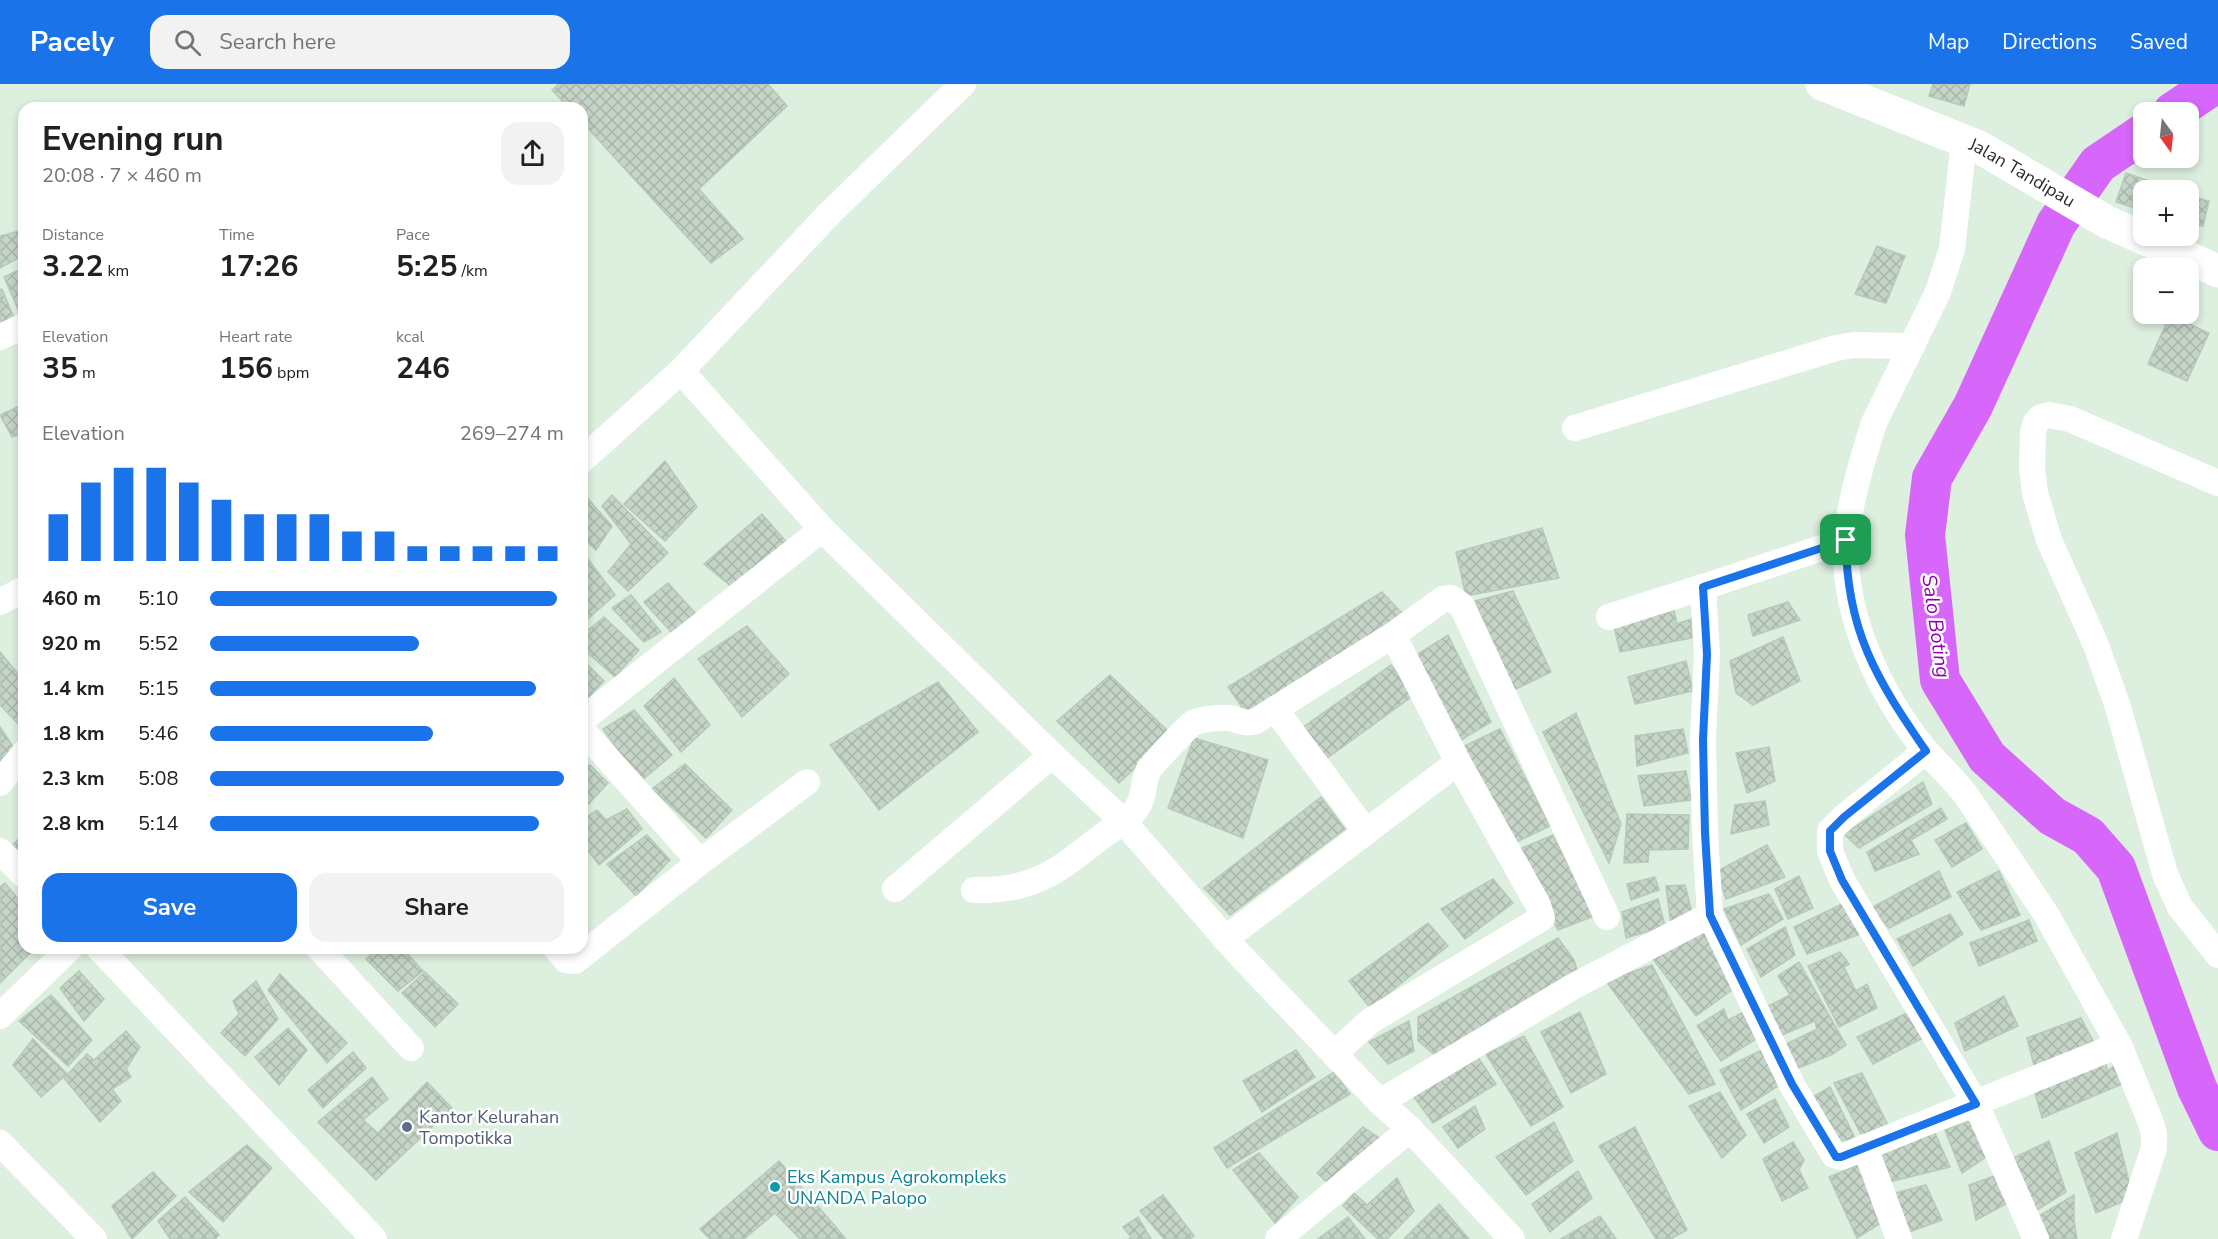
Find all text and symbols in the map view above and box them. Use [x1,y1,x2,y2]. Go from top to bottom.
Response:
search box [150,15,570,69]
text: Pacely [30,23,114,61]
icon: search [171,26,204,59]
text: Search here [219,27,336,57]
text: Map [1928,28,1969,56]
text: Directions [2002,28,2097,56]
text: Saved [2130,28,2188,56]
north arrow [2133,102,2199,168]
map controls [2133,102,2199,324]
text: Evening run [42,117,224,162]
button: share [501,122,564,185]
street label: Jalan Tandipau [1965,132,2079,213]
text: 20:08 · 7 × 460 m [42,162,202,189]
button: + [2133,180,2199,246]
text: Distance [42,224,104,246]
text: Time [219,224,255,246]
text: Pace [396,224,430,246]
text: 3.22 [42,246,103,287]
text: 17:26 [219,246,298,287]
text: 5:25 [396,246,457,287]
button: − [2133,258,2199,324]
text: km [103,260,129,282]
text: /km [457,260,488,282]
text: Elevation [42,326,108,348]
text: Heart rate [219,326,292,348]
text: kcal [396,326,424,348]
text: 35 [42,348,78,389]
text: 156 [219,348,273,389]
text: 246 [396,348,450,389]
text: m [78,362,96,384]
text: bpm [273,362,309,384]
text: Elevation [42,420,125,447]
text: 269–274 m [460,420,564,447]
pin [1820,514,1871,565]
icon: arrive [1829,523,1862,556]
water label: Salo Boting [1915,573,1957,679]
text: 460 m [42,585,101,612]
text: 5:10 [138,585,179,612]
text: 920 m [42,630,101,657]
text: 5:52 [138,630,179,657]
text: 1.4 km [42,675,105,702]
text: 5:15 [138,675,179,702]
text: 1.8 km [42,720,105,747]
text: 5:46 [138,720,179,747]
text: 2.3 km [42,765,105,792]
text: 5:08 [138,765,179,792]
text: 2.8 km [42,810,105,837]
text: 5:14 [138,810,179,837]
button: Save [42,873,297,942]
button: Share [309,873,564,942]
place label: Kantor Kelurahan Tompotikka [419,1105,559,1150]
marker: Kantor Kelurahan Tompotikka [400,1120,414,1134]
place label: Eks Kampus Agrokompleks UNANDA Palopo [787,1165,1007,1210]
marker: Eks Kampus Agrokompleks UNANDA Palopo [768,1180,782,1194]

